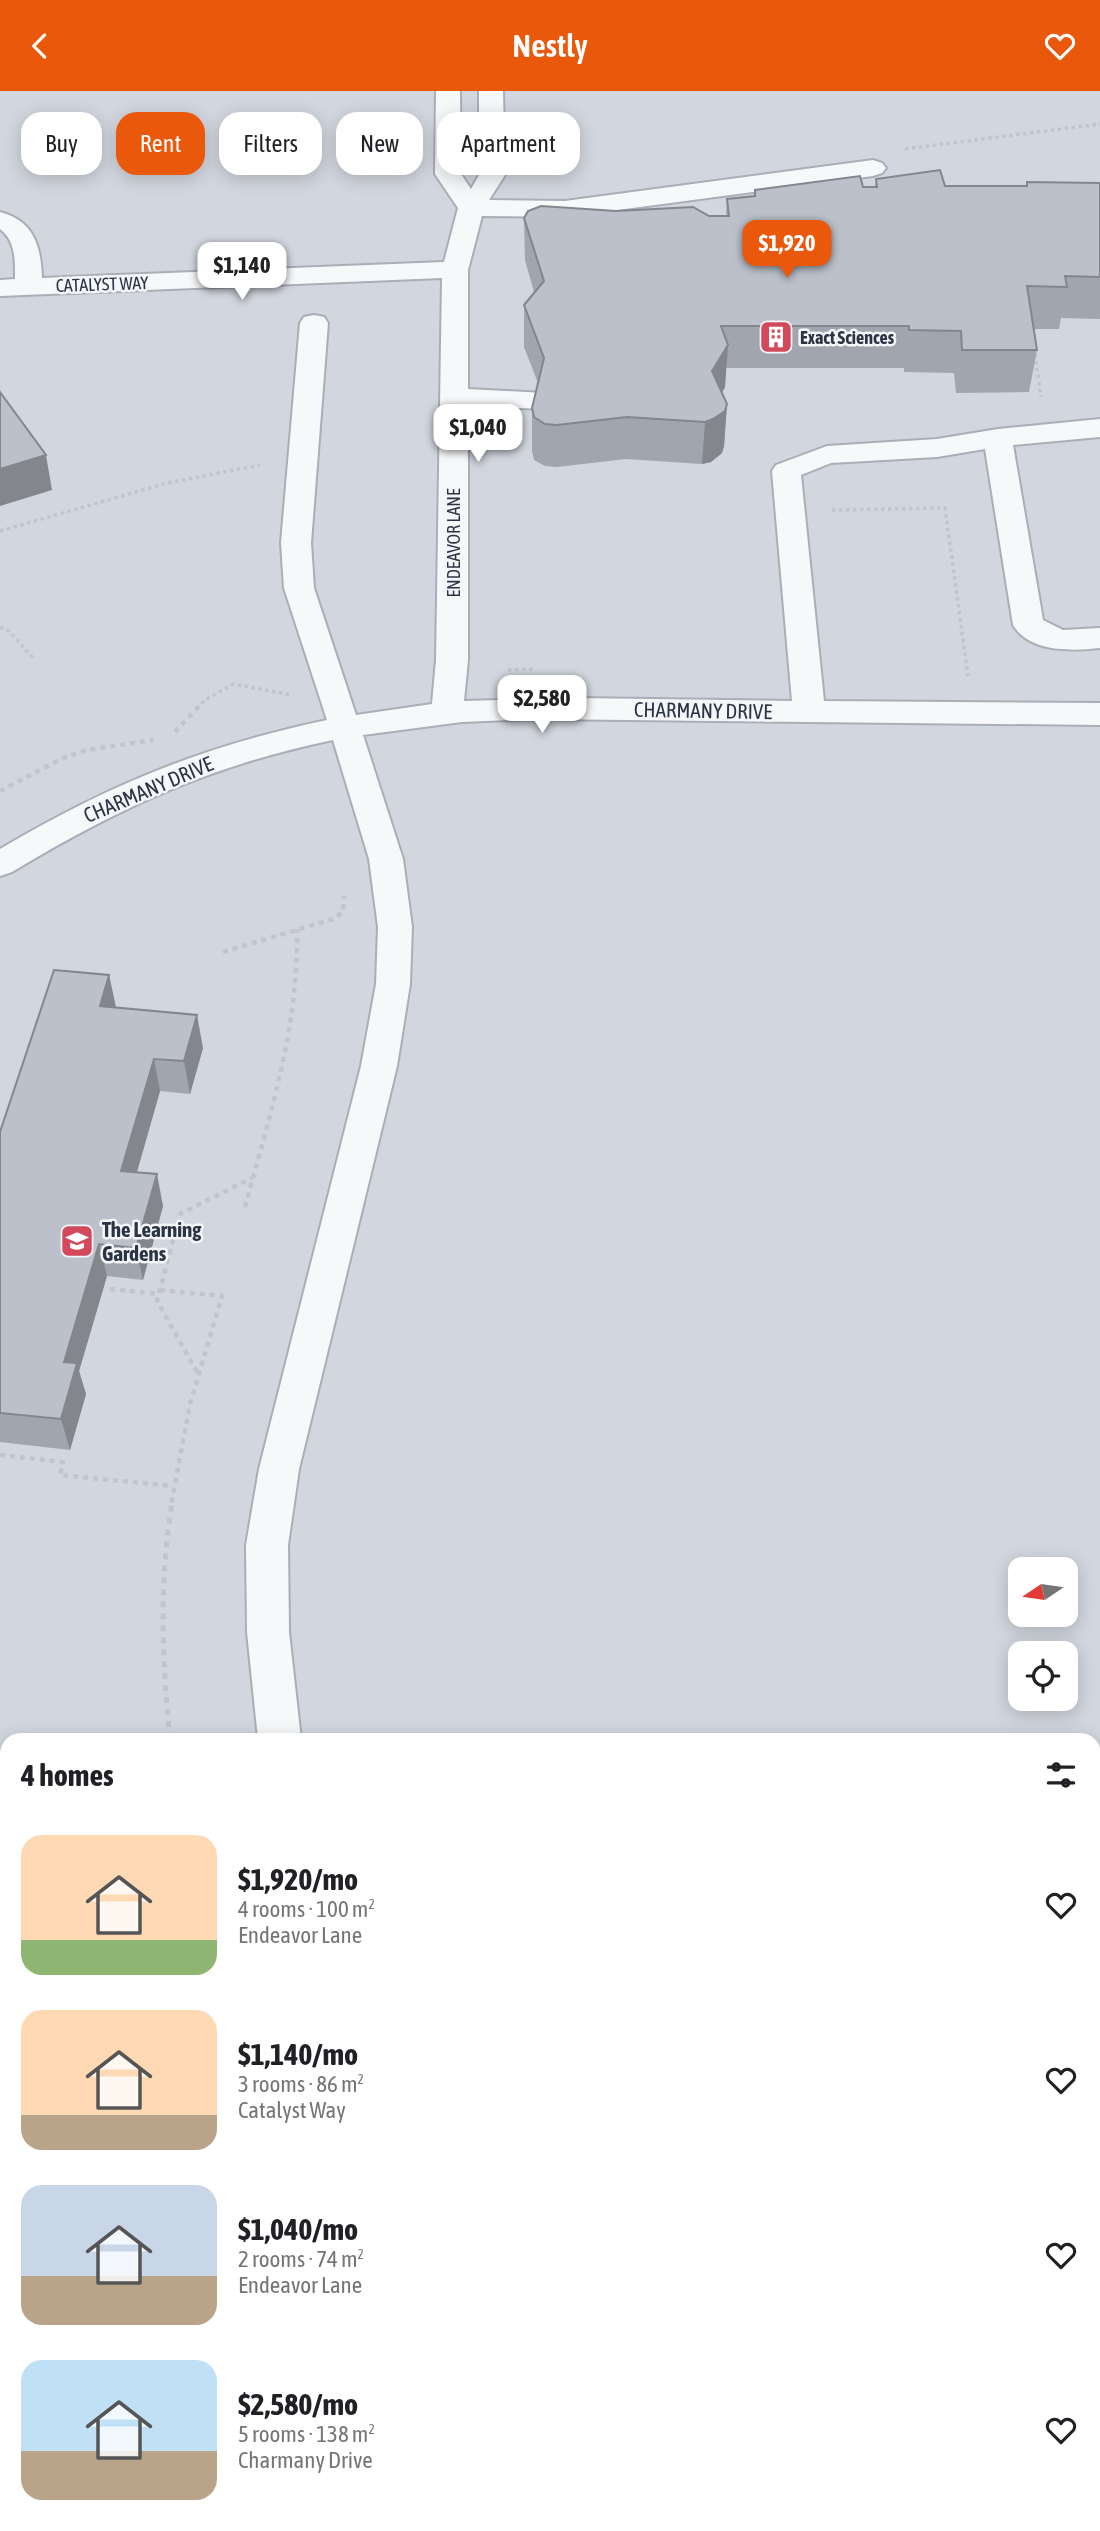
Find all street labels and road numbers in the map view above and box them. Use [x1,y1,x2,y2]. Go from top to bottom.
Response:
street label: CATALYST WAY [55,272,149,296]
street label: ENDEAVOR LANE [443,488,464,598]
street label: CHARMANY DRIVE [634,697,772,723]
street label: CHARMANY DRIVE [80,751,216,827]

